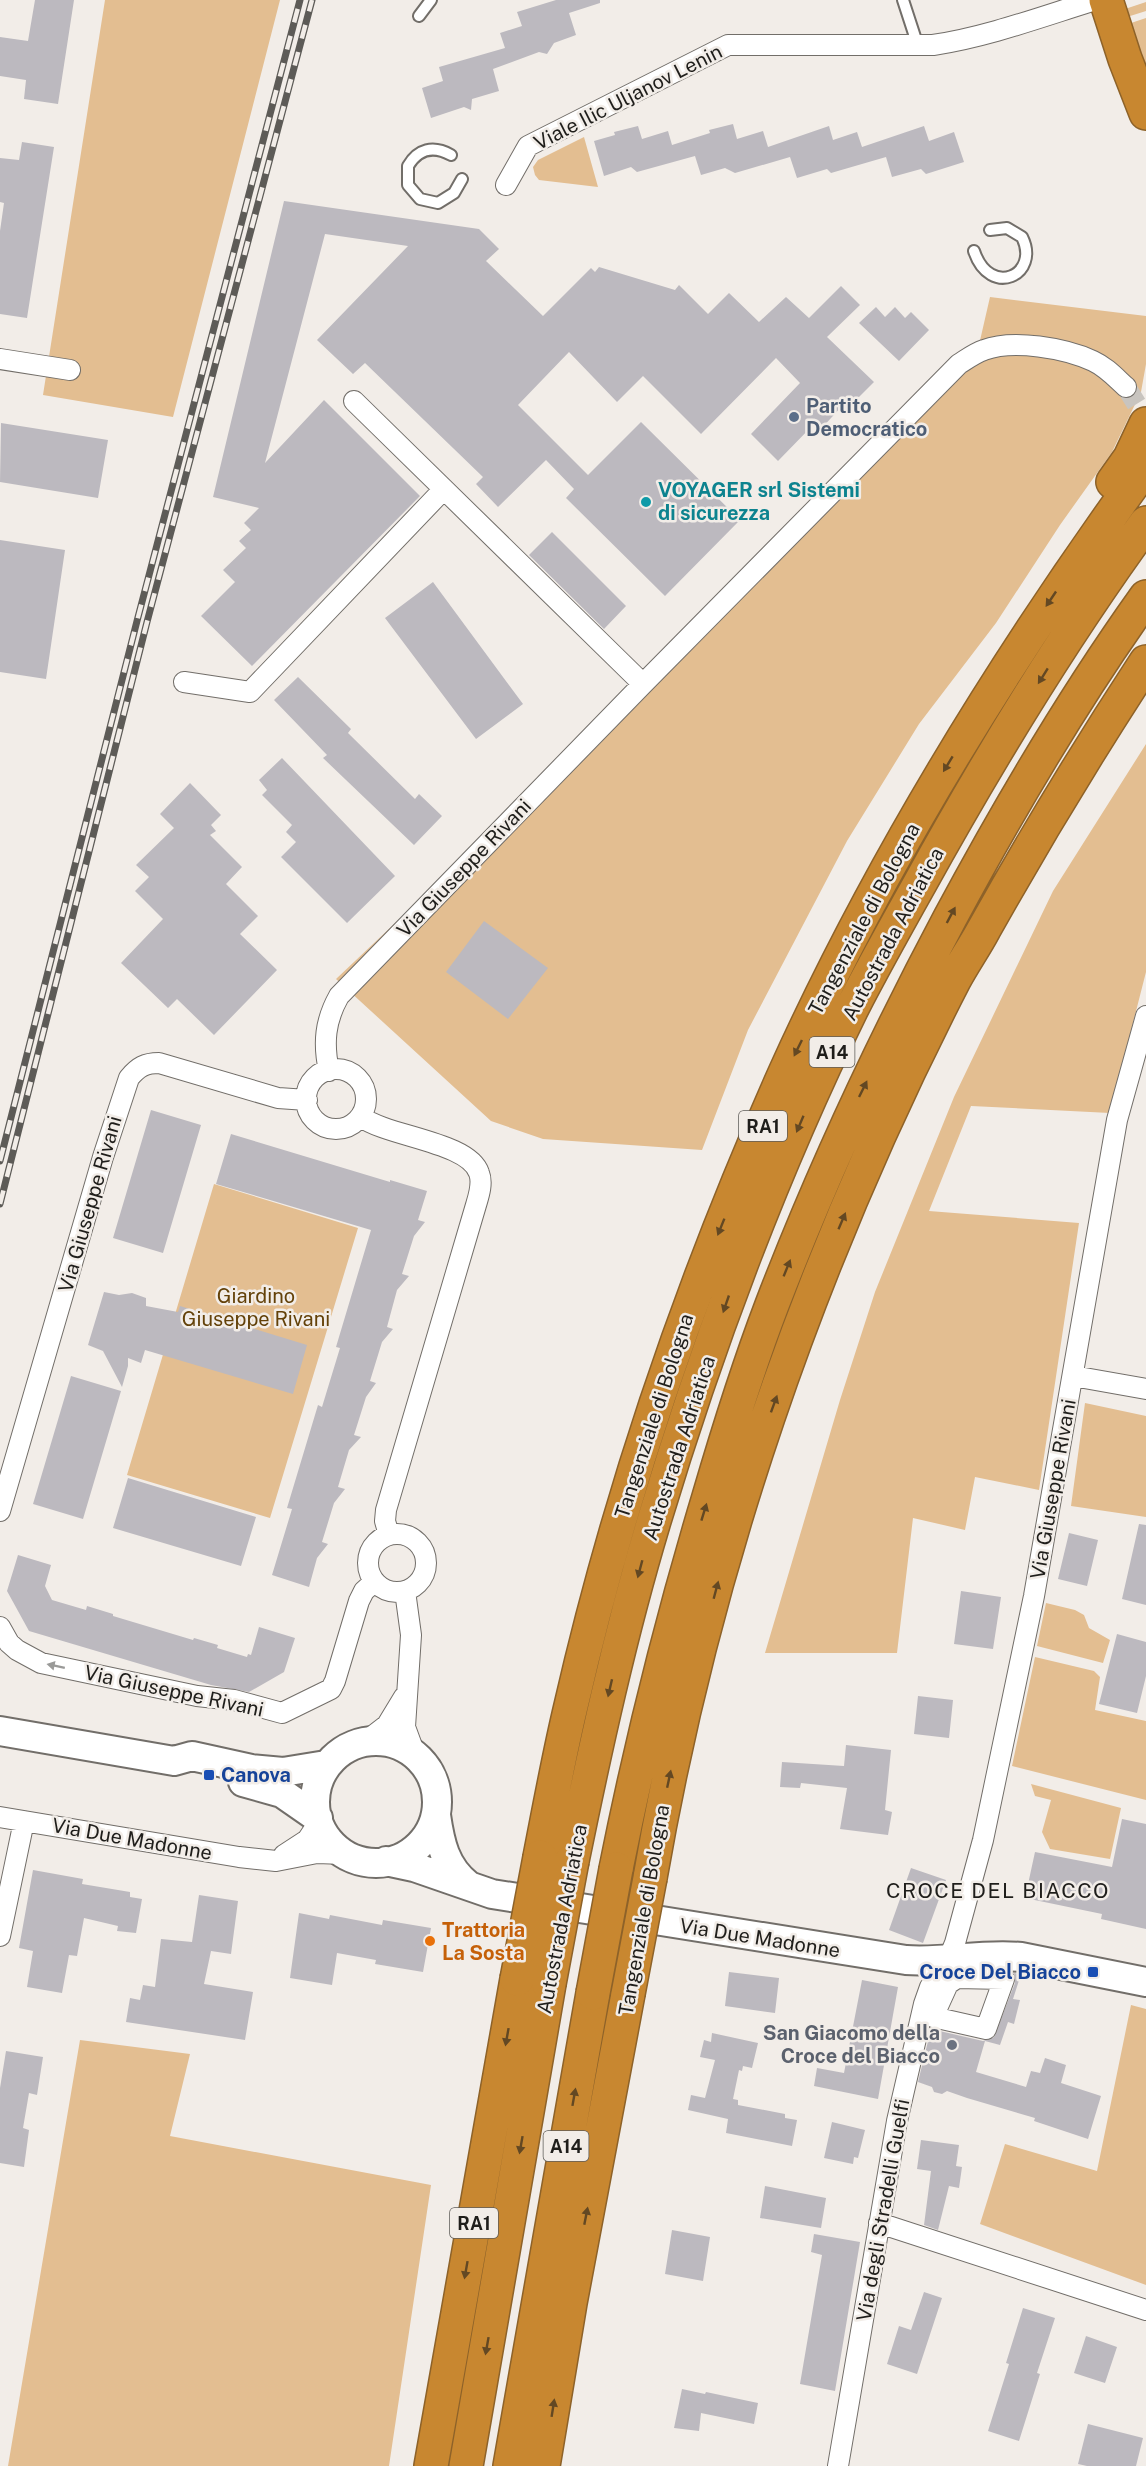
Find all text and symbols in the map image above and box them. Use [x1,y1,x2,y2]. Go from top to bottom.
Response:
street label: Viale Ilic Uljanov Lenin [530,39,726,155]
place label: Partito Democratico [806,394,927,441]
marker: Partito Democratico [787,410,801,424]
place label: VOYAGER srl Sistemi di sicurezza [658,478,860,525]
marker: VOYAGER srl Sistemi di sicurezza [639,495,653,509]
one-way arrow [1046,591,1057,607]
one-way arrow [1037,667,1048,684]
one-way arrow [943,756,954,772]
street label: Via Giuseppe Rivani [392,794,536,942]
street label: Tangenziale di Bologna [803,819,925,1019]
street label: Autostrada Adriatica [837,843,949,1025]
one-way arrow [946,906,956,923]
road number: A14 [810,1037,854,1067]
one-way arrow [793,1039,802,1056]
one-way arrow [859,1080,868,1097]
road number: RA1 [739,1111,787,1141]
street label: Via Giuseppe Rivani [53,1113,127,1295]
one-way arrow [796,1115,805,1132]
one-way arrow [838,1213,847,1230]
one-way arrow [716,1218,725,1236]
one-way arrow [783,1259,792,1277]
park label: Giardino Giuseppe Rivani [182,1284,330,1331]
one-way arrow [721,1295,731,1313]
street label: Tangenziale di Bologna [610,1311,698,1521]
street label: Autostrada Adriatica [638,1353,720,1543]
one-way arrow [769,1395,779,1413]
street label: Via Giuseppe Rivani [1025,1397,1081,1581]
one-way arrow [700,1503,709,1521]
one-way arrow [635,1560,645,1579]
one-way arrow [711,1581,721,1599]
street label: Via Giuseppe Rivani [82,1660,266,1722]
one-way arrow [46,1661,65,1670]
one-way arrow [605,1679,615,1697]
place label: Canova [221,1763,291,1787]
marker: Canova [202,1768,216,1782]
one-way arrow [664,1770,674,1788]
street label: Tangenziale di Bologna [614,1803,674,2017]
street label: Via Due Madonne [50,1813,214,1865]
street label: Autostrada Adriatica [532,1822,592,2016]
district label: CROCE DEL BIACCO [886,1878,1110,1903]
street label: Via Due Madonne [678,1913,842,1963]
place label: Trattoria La Sosta [442,1918,525,1965]
marker: Trattoria La Sosta [423,1934,437,1948]
place label: Croce Del Biacco [919,1960,1081,1984]
marker: Croce Del Biacco [1086,1965,1100,1979]
place label: San Giacomo della Croce del Biacco [763,2021,940,2068]
one-way arrow [502,2027,511,2046]
marker: San Giacomo della Croce del Biacco [945,2038,959,2052]
one-way arrow [570,2088,579,2107]
street label: Via degli Stradelli Guelfi [852,2097,914,2323]
road number: A14 [544,2131,588,2161]
one-way arrow [517,2135,526,2154]
one-way arrow [582,2207,591,2226]
road number: RA1 [450,2208,498,2238]
one-way arrow [461,2261,470,2280]
one-way arrow [482,2336,491,2355]
one-way arrow [549,2399,558,2418]

